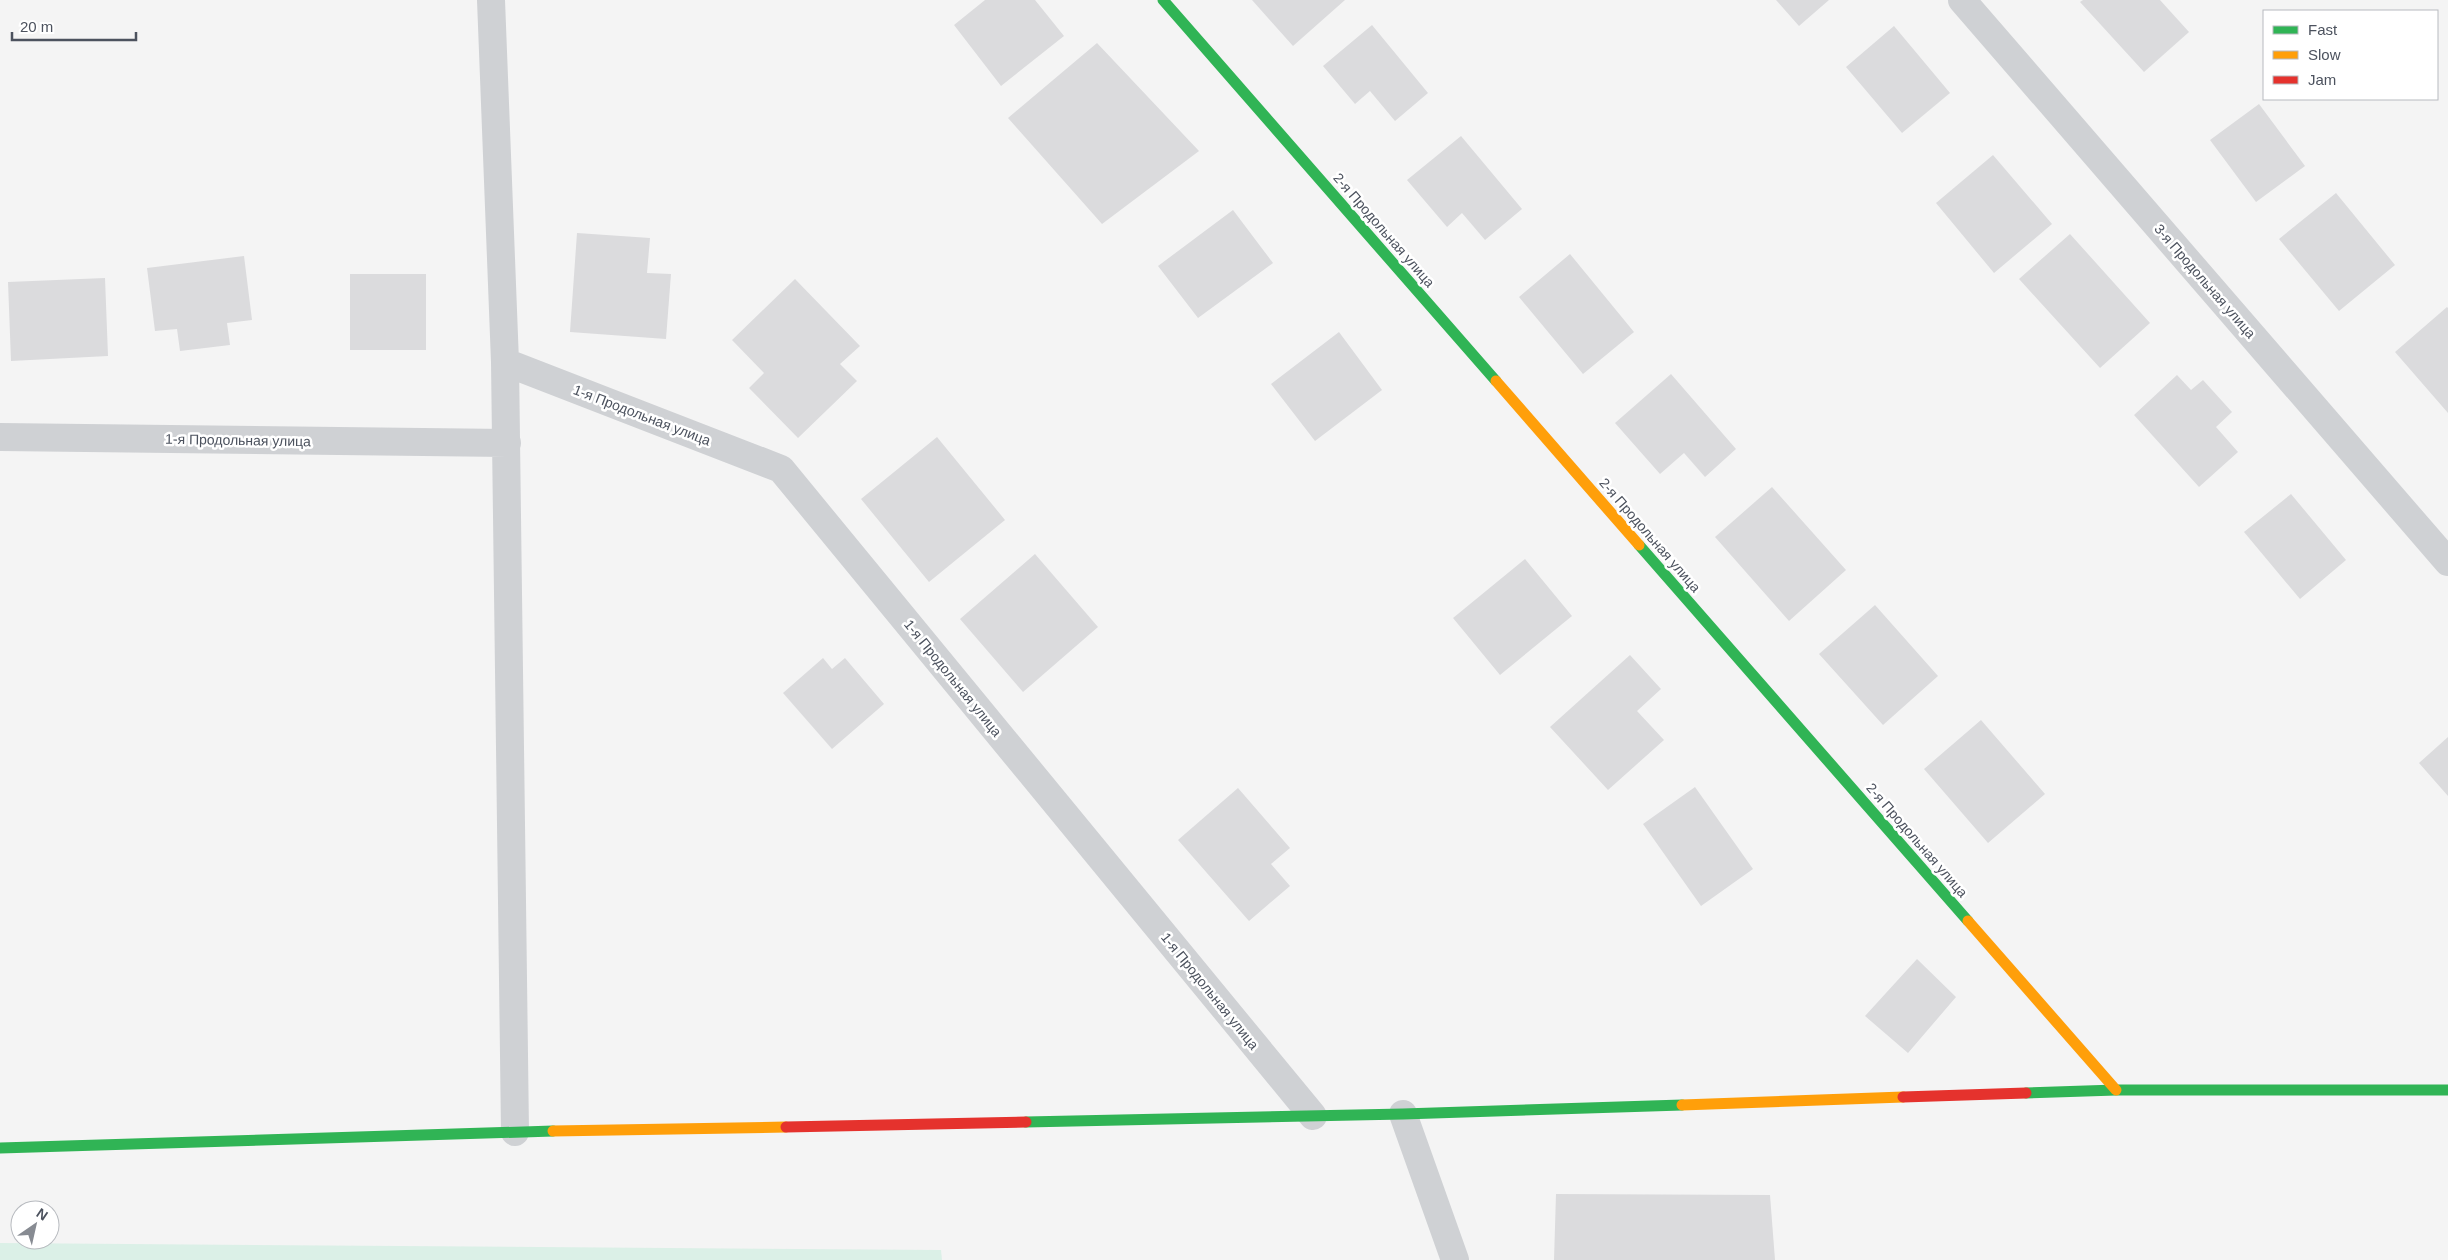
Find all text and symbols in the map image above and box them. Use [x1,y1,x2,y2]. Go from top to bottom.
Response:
scale bar [12,10,136,42]
legend [2263,10,2438,100]
text: 20 m [20,18,53,35]
text: Fast [2308,21,2338,38]
text: Slow [2308,46,2341,63]
text: Jam [2308,71,2336,88]
street label: 2-я Продольная улица [1330,170,1438,290]
street label: 3-я Продольная улица [2151,221,2259,341]
street label: 1-я Продольная улица [571,381,713,449]
street label: 1-я Продольная улица [165,431,311,449]
street label: 2-я Продольная улица [1596,475,1704,595]
street label: 1-я Продольная улица [901,616,1005,740]
street label: 2-я Продольная улица [1863,780,1971,900]
street label: 1-я Продольная улица [1158,929,1262,1053]
north arrow [10,1200,60,1250]
text: N [34,1205,51,1224]

